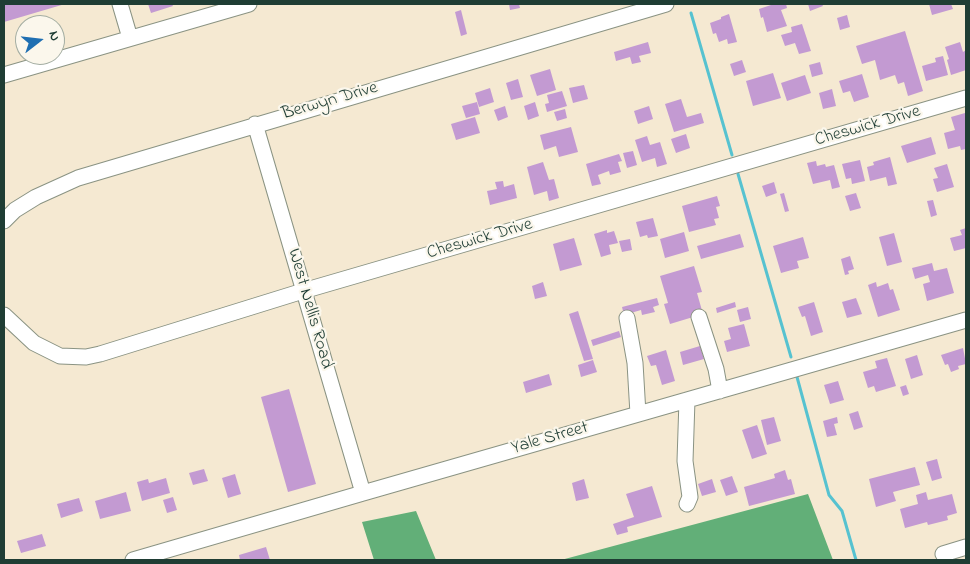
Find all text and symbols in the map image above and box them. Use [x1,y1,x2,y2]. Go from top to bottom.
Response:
north arrow [15,15,65,65]
text: N [43,29,65,43]
street label: Berwyn Drive [280,78,380,126]
street label: Cheswick Drive [813,102,923,152]
street label: Cheswick Drive [425,215,535,265]
street label: West Nellis Road [282,246,336,372]
street label: Yale Street [509,418,591,460]

